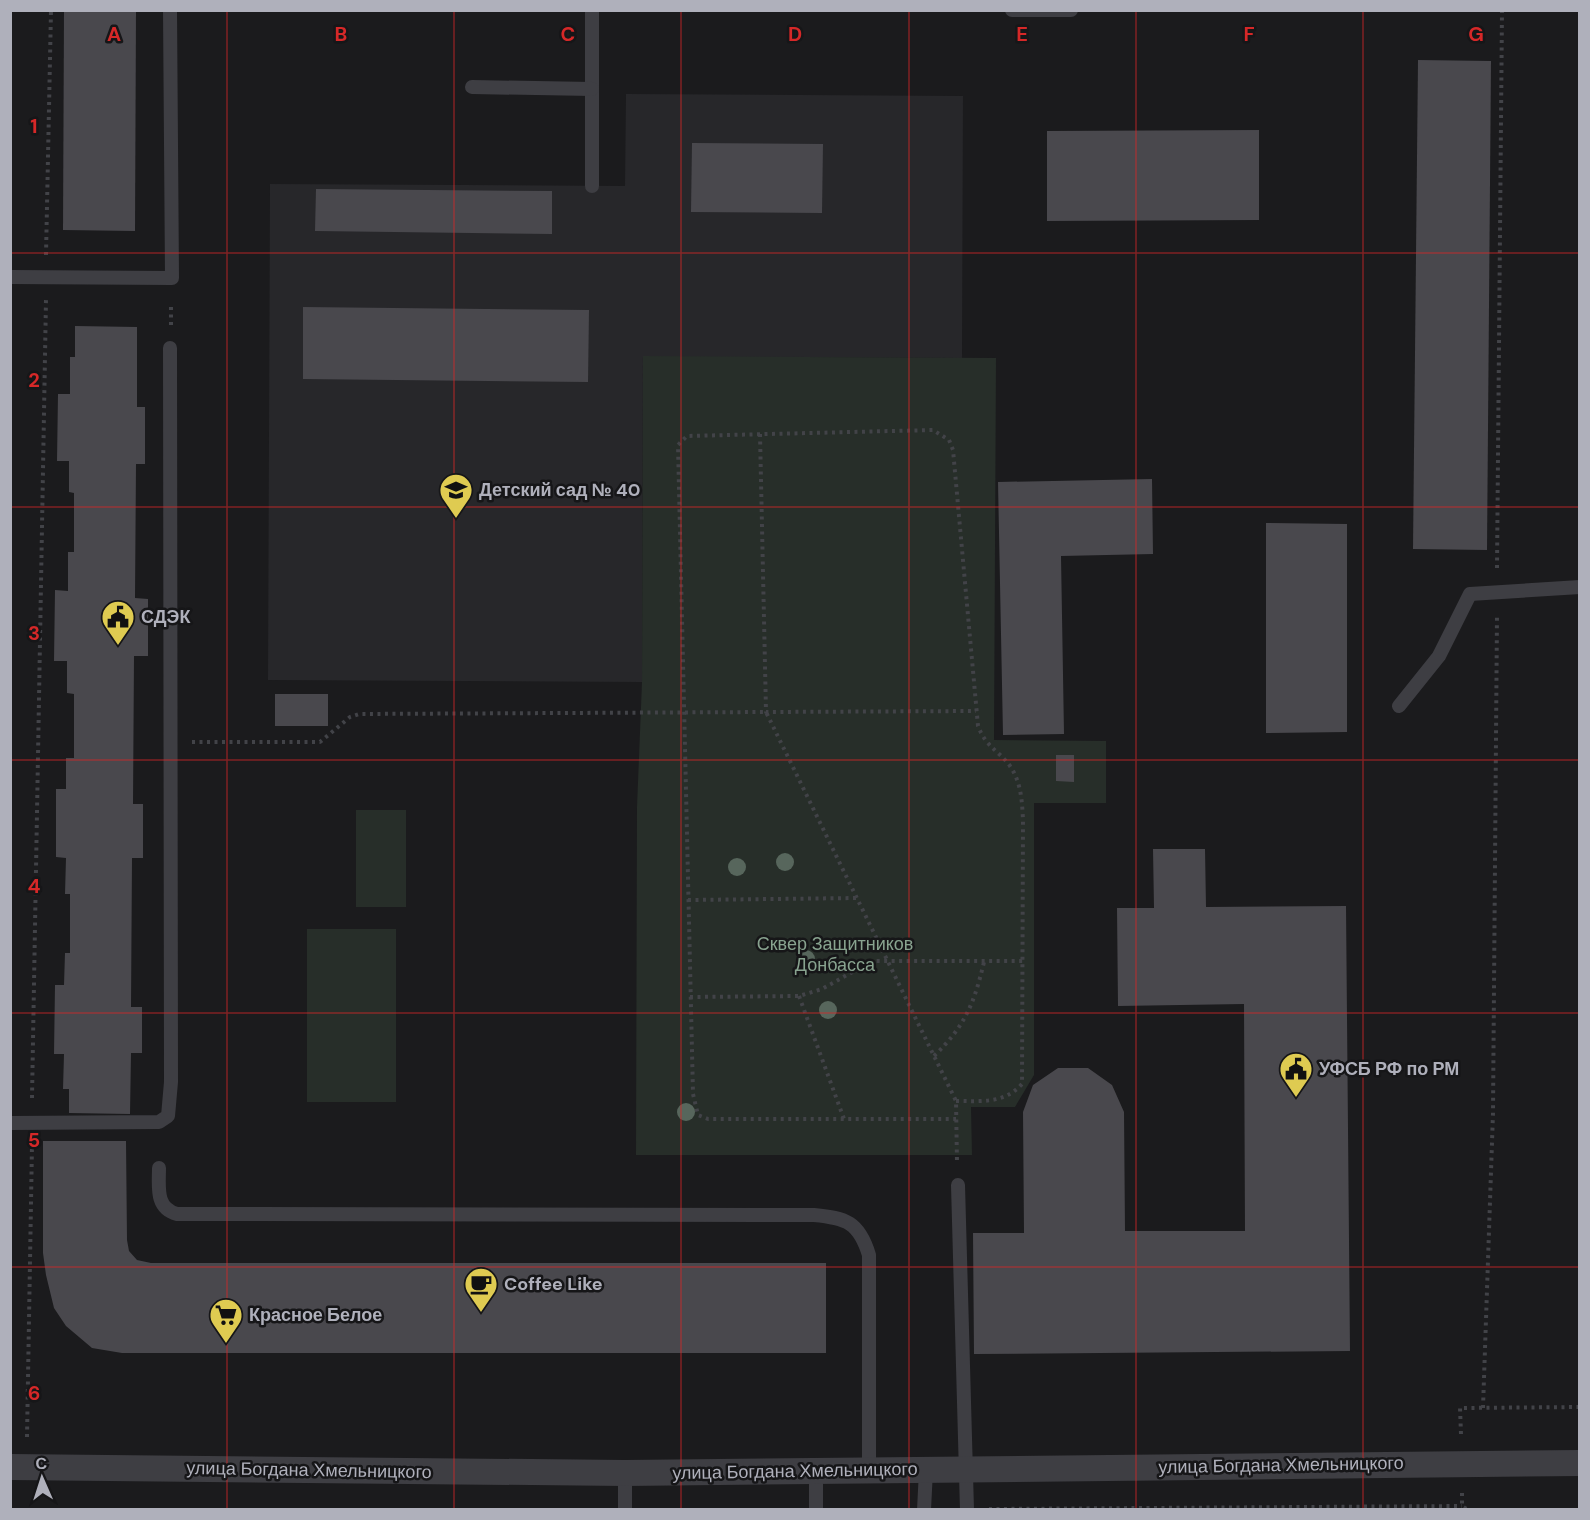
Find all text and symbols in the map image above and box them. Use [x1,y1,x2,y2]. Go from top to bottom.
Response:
text: A [107,21,121,47]
text: B [335,21,347,47]
text: C [561,21,575,47]
text: D [788,21,802,47]
text: E [1016,21,1028,47]
text: F [1243,21,1255,47]
text: G [1468,21,1484,47]
text: 1 [30,113,38,139]
text: 2 [28,367,40,393]
school or university icon: Детский сад № 40 [438,472,474,519]
place label: Детский сад № 40 [479,478,640,502]
public building icon: СДЭК [100,599,136,646]
place label: СДЭК [141,605,191,629]
text: 3 [28,620,40,646]
text: 4 [28,873,41,899]
park label: Сквер Защитников Донбасса [757,932,913,977]
public building icon: УФСБ РФ по РМ [1278,1051,1314,1098]
place label: УФСБ РФ по РМ [1319,1057,1459,1081]
text: 5 [28,1127,40,1153]
cafe icon: Coffee Like [463,1266,499,1313]
place label: Coffee Like [504,1272,603,1296]
supermarket icon: Красное Белое [208,1297,244,1344]
place label: Красное Белое [249,1303,382,1327]
text: 6 [28,1380,40,1406]
north arrow [12,1448,72,1508]
street label: улица Богдана Хмельницкого [1158,1451,1404,1479]
text: С [35,1453,48,1474]
street label: улица Богдана Хмельницкого [186,1456,432,1484]
street label: улица Богдана Хмельницкого [672,1457,918,1485]

